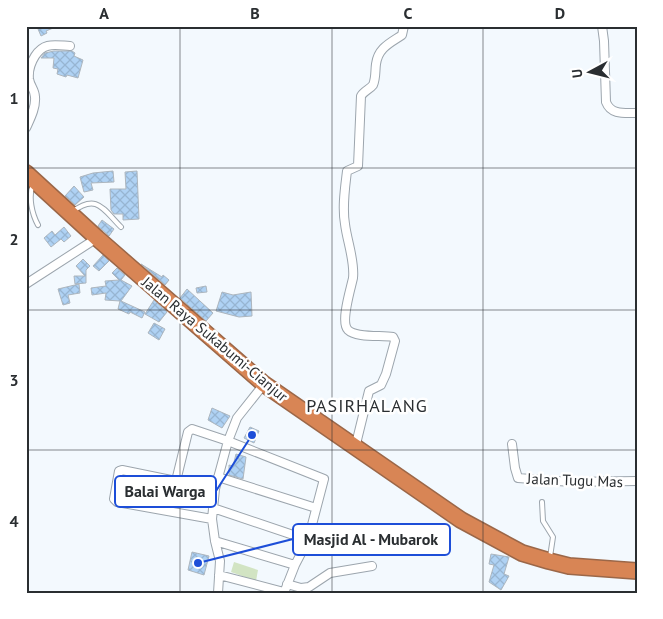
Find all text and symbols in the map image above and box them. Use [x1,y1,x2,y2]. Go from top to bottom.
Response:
text: A [99,3,109,23]
text: B [250,3,260,23]
text: C [404,3,413,23]
text: D [555,3,565,23]
north arrow [566,48,616,98]
text: U [568,68,587,79]
text: 1 [9,88,19,108]
text: 2 [9,229,19,249]
street label: Jalan Raya Sukabumi-Cianjur [138,272,292,406]
text: 3 [9,370,19,390]
district label: PASIRHALANG [306,394,428,417]
street label: Jalan Tugu Mas [526,469,623,491]
callout: Balai Warga [115,476,216,507]
text: Balai Warga [124,481,206,501]
text: 4 [9,511,19,531]
callout: Masjid Al - Mubarok [293,524,450,555]
text: Masjid Al - Mubarok [304,529,438,549]

